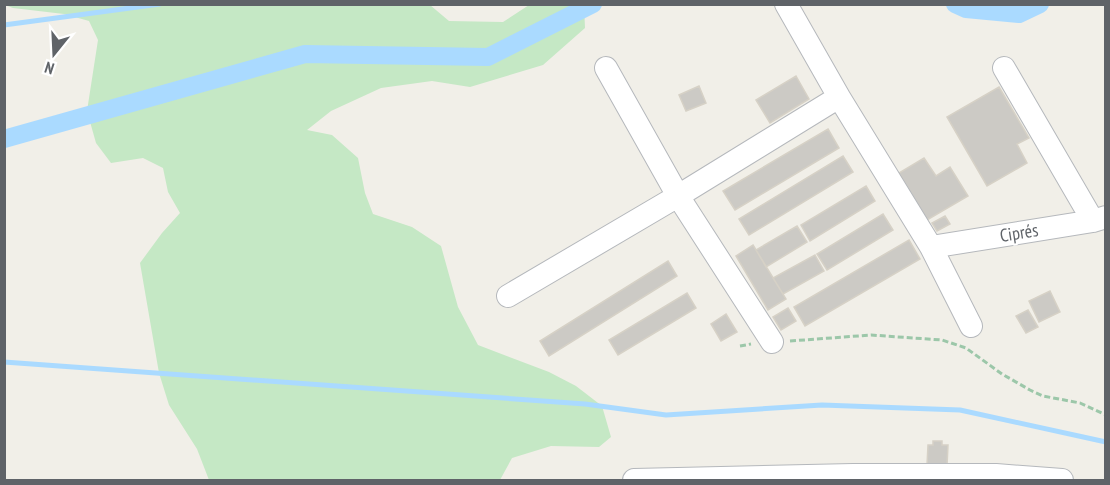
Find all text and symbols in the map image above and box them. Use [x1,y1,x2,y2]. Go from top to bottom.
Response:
north arrow [24,24,84,84]
text: N [42,57,57,79]
street label: Ciprés [998,218,1040,247]

